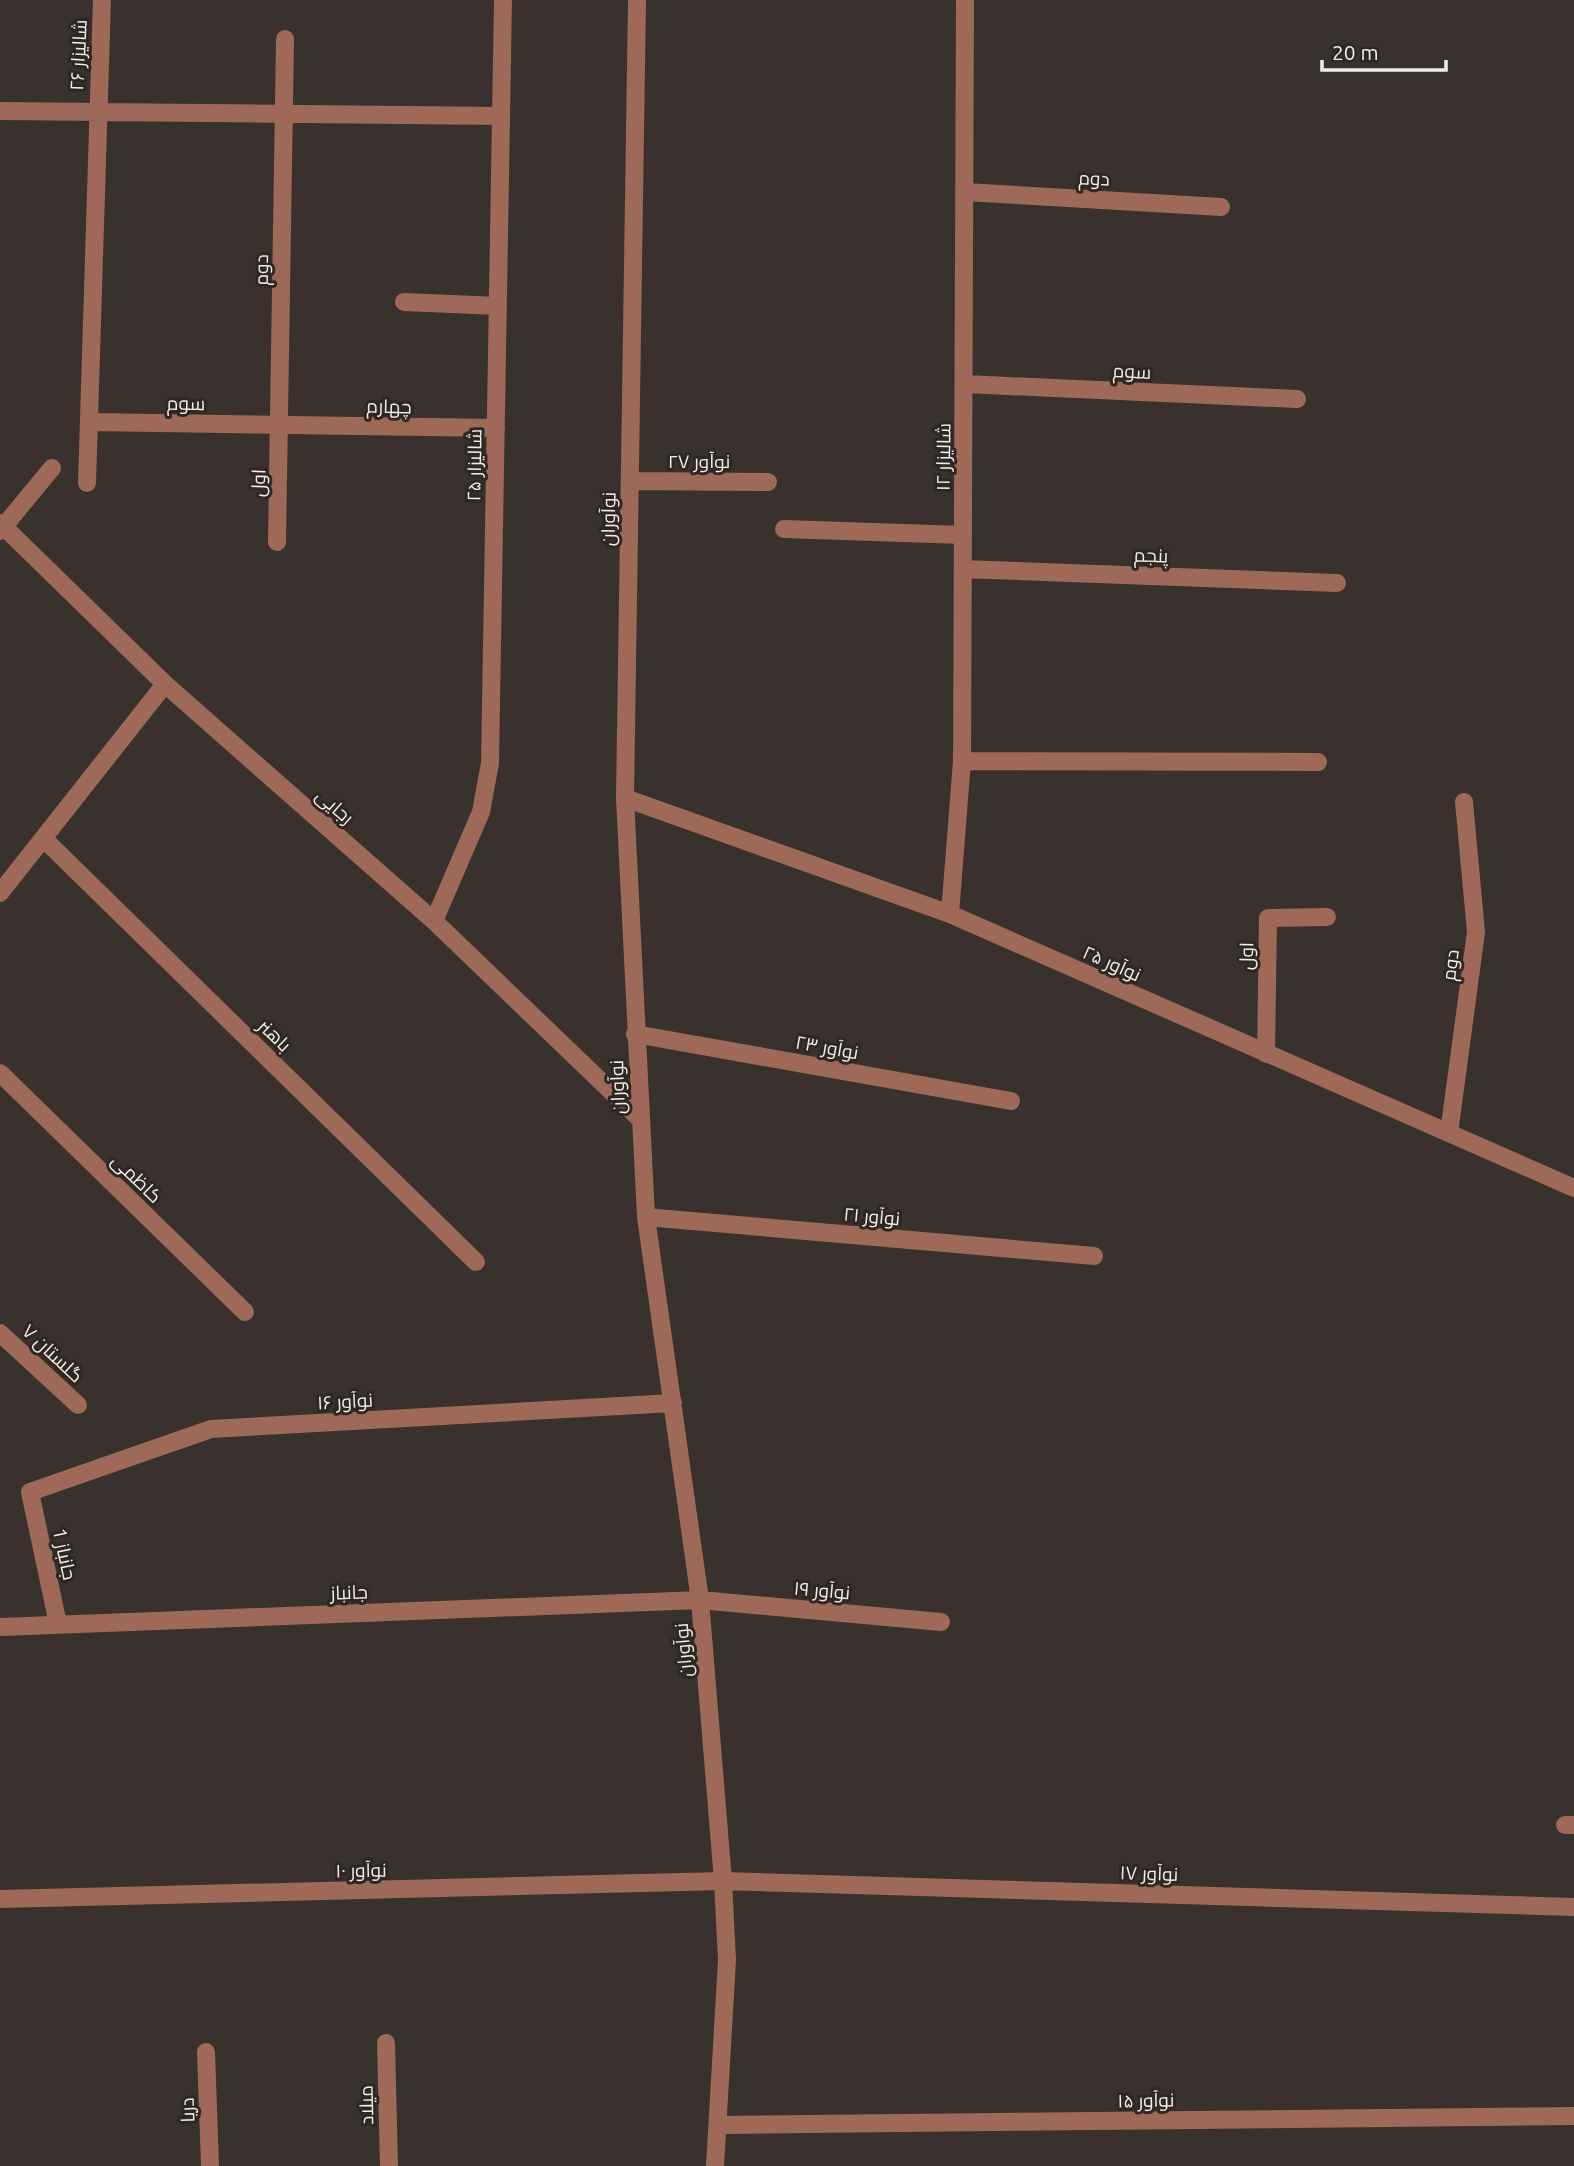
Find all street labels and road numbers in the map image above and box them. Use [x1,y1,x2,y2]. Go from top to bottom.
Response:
street label: شالیزار ۲۶ [65,19,92,91]
street label: دوم [1078,166,1110,193]
street label: دوم [250,254,275,286]
street label: سوم [1112,359,1152,386]
street label: سوم [166,392,205,417]
street label: چهارم [366,395,412,420]
street label: شالیزار ۱۲ [931,423,956,491]
street label: شالیزار ۲۵ [462,428,487,502]
street label: نوآور ۲۷ [668,450,730,473]
street label: اول [247,469,270,497]
street label: نوآوران [597,492,620,546]
street label: پنجم [1133,543,1169,570]
street label: رجایی [311,784,358,829]
street label: نوآور ۲۵ [1079,940,1144,986]
street label: اول [1235,942,1258,970]
street label: دوم [1437,948,1466,983]
street label: باهنر [253,1014,296,1057]
street label: نوآور ۲۳ [794,1031,860,1064]
street label: نوآوران [605,1059,630,1115]
street label: کاظمی [107,1149,167,1208]
street label: نوآور ۲۱ [843,1203,901,1230]
street label: گلستان ۷ [17,1319,88,1387]
street label: نوآور ۱۶ [317,1389,374,1414]
street label: جانباز 1 [48,1526,81,1582]
street label: نوآور ۱۹ [793,1577,851,1604]
street label: جانباز [329,1580,368,1605]
street label: نوآوران [670,1622,697,1678]
street label: نوآور ۱۰ [335,1859,387,1882]
street label: نوآور ۱۷ [1119,1861,1179,1886]
street label: میلاد [355,2085,377,2125]
street label: نوآور ۱۵ [1117,2089,1175,2112]
street label: دریا [176,2097,199,2123]

